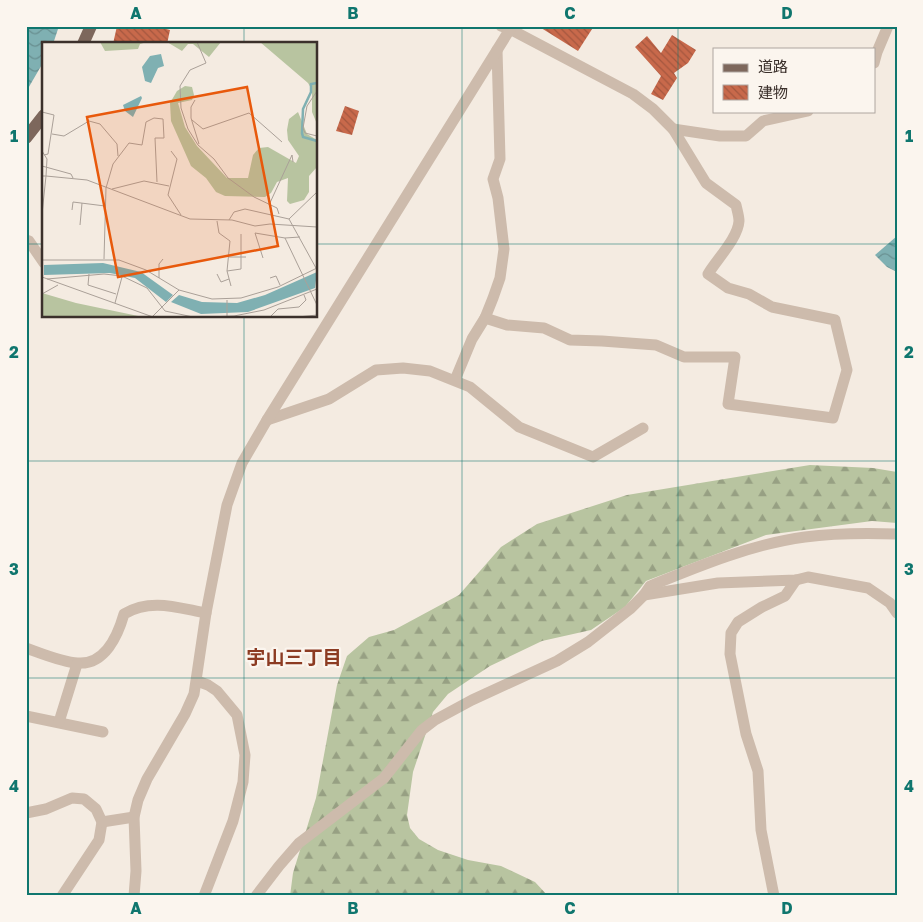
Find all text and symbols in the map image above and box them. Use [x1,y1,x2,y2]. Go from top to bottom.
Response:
text: A [130,3,142,23]
text: B [347,3,359,23]
text: C [564,3,576,23]
text: D [781,3,793,23]
inset map [42,42,318,318]
legend [713,48,876,112]
text: 道路 [758,57,788,75]
text: 建物 [758,83,788,101]
text: 1 [10,126,18,146]
text: 1 [905,126,913,146]
text: 2 [9,342,19,362]
text: 2 [904,342,914,362]
text: 3 [9,559,19,579]
text: 3 [904,559,914,579]
district label: 宇山三丁目 [246,645,342,668]
text: 4 [9,776,19,796]
text: 4 [904,776,914,796]
text: A [130,898,142,918]
text: B [347,898,359,918]
text: C [564,898,576,918]
text: D [781,898,793,918]

